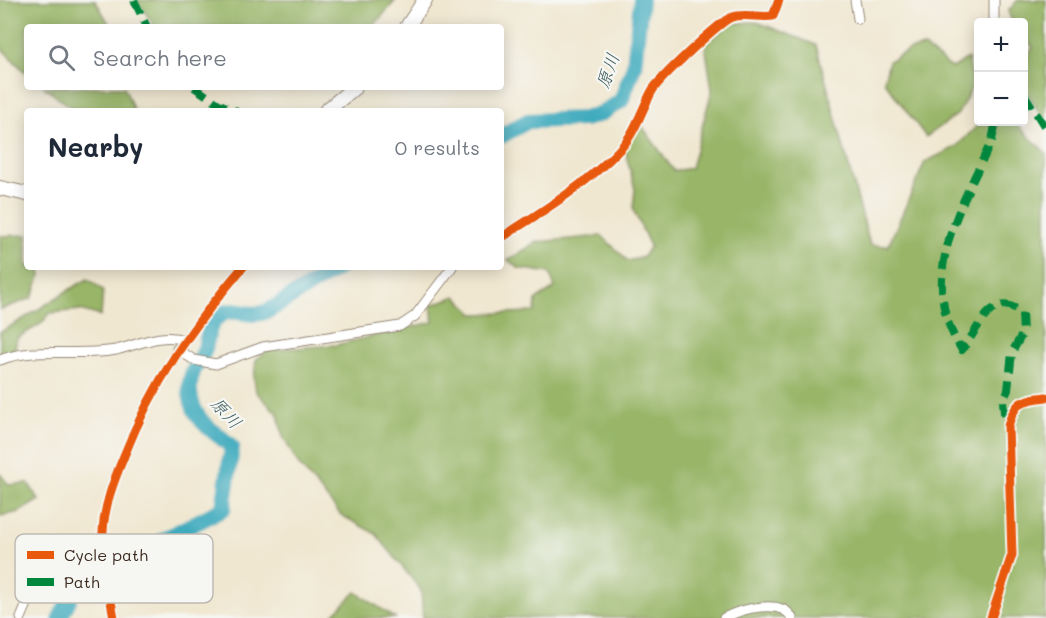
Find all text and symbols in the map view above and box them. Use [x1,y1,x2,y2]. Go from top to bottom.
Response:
map controls [974,18,1028,126]
button: + [974,18,1028,72]
search box [24,24,504,90]
icon: search [45,41,78,74]
text: Search here [93,43,227,72]
water label: 原川 [590,50,624,92]
button: − [974,72,1028,126]
text: Nearby [48,130,143,164]
text: 0 results [395,134,480,160]
water label: 原川 [206,391,248,434]
legend [15,534,213,603]
text: Cycle path [64,544,148,565]
text: Path [64,571,100,592]

